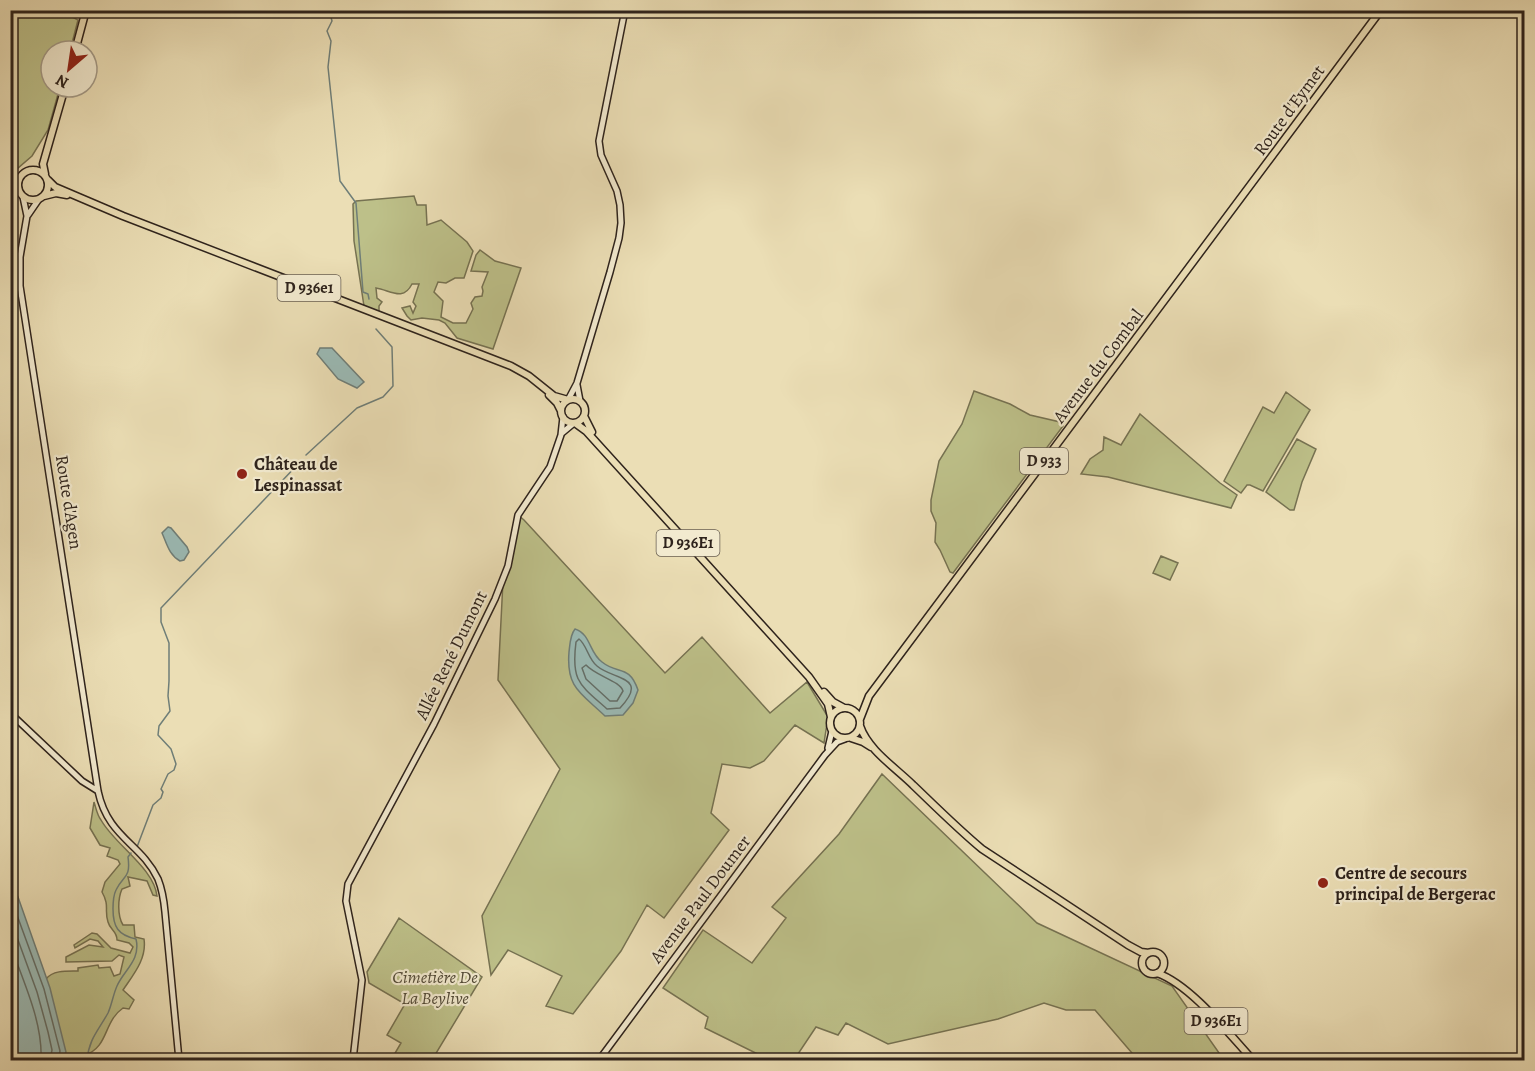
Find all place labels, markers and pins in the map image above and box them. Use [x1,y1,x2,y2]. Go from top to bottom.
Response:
place label: Château de Lespinassat [254,452,342,497]
marker: Château de Lespinassat [235,467,249,481]
place label: Centre de secours principal de Bergerac [1335,861,1496,906]
marker: Centre de secours principal de Bergerac [1316,876,1330,890]

